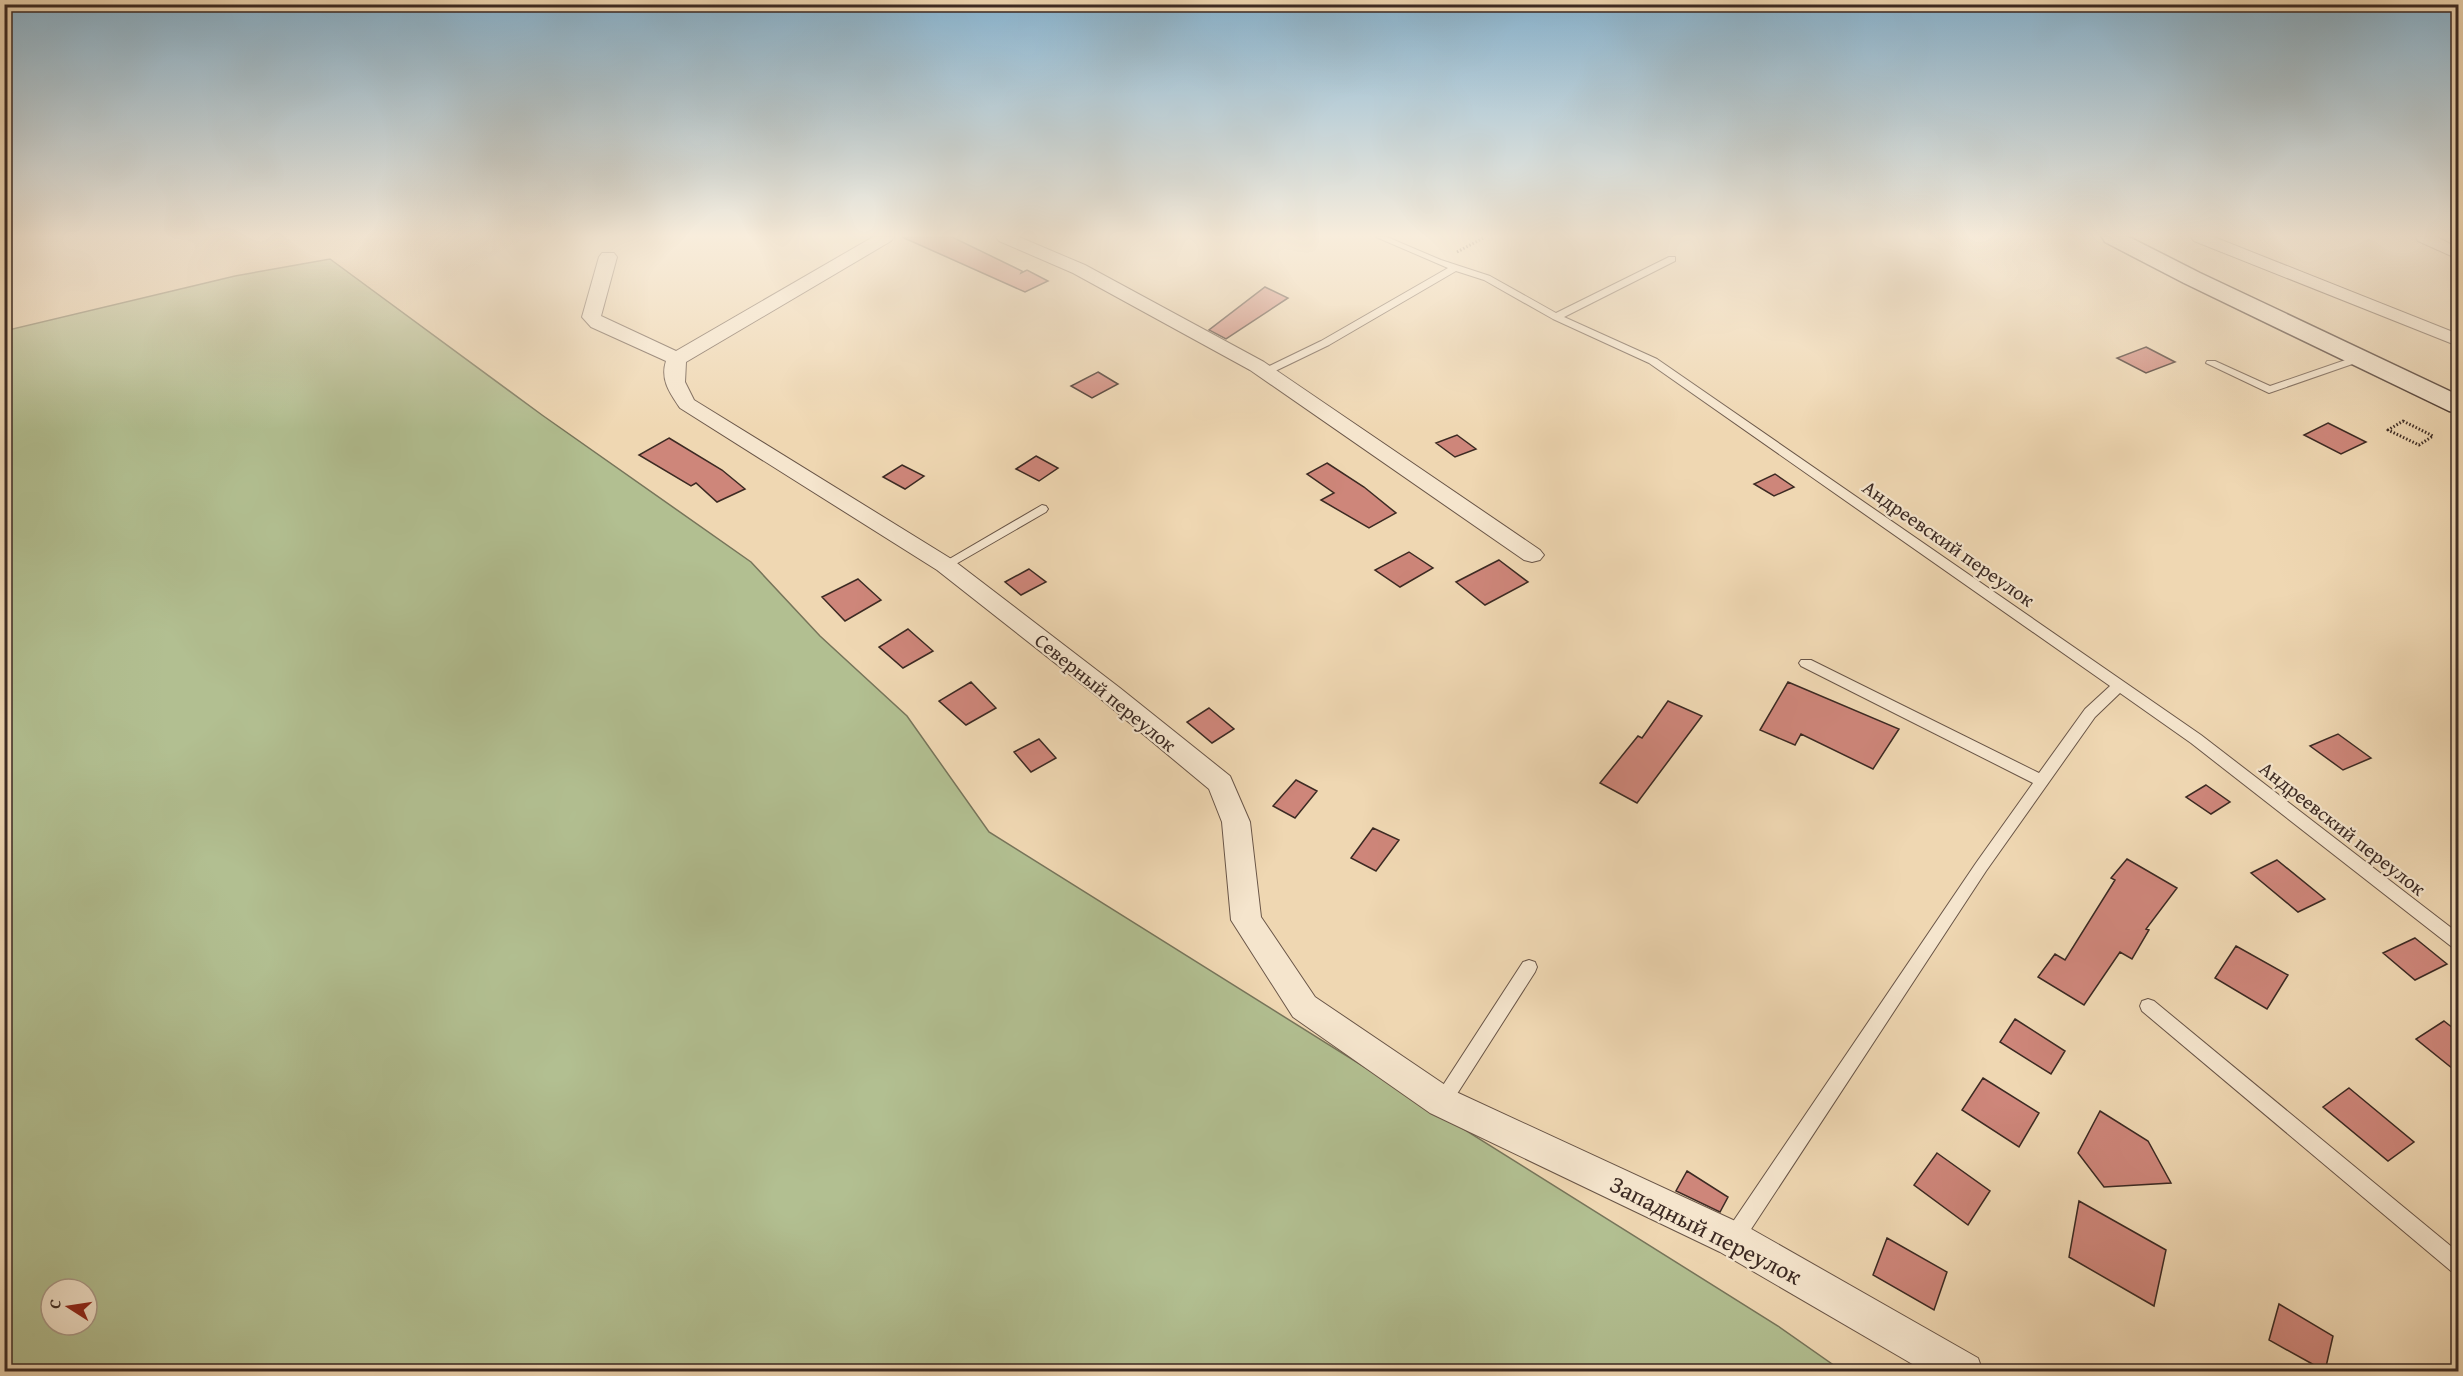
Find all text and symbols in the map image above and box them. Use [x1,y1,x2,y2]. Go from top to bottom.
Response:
street label: Андреевский переулок [1857,473,2041,614]
street label: Северный переулок [1029,626,1183,759]
street label: Андреевский переулок [2254,754,2433,903]
street label: Западный переулок [1604,1166,1808,1294]
north arrow [39,1277,99,1337]
text: С [42,1297,67,1311]

